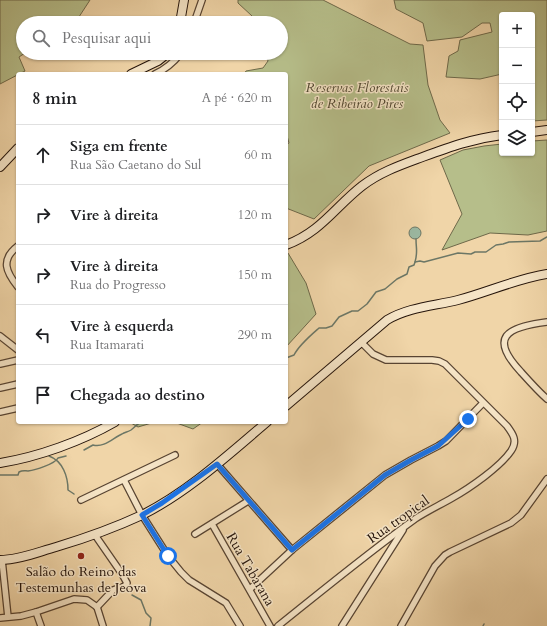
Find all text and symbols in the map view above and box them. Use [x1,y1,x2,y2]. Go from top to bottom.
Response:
map controls [499,12,535,156]
button: + [499,12,535,48]
search box [16,16,288,60]
icon: search [30,27,52,49]
text: Pesquisar aqui [62,28,151,48]
button: − [499,48,535,84]
park label: Reservas Florestais de Ribeirão Pires [306,78,409,113]
button: locate [499,84,535,120]
text: 8 min [32,87,77,110]
text: A pé · 620 m [202,89,272,107]
button: layers [499,120,535,156]
text: Siga em frente [70,136,168,156]
icon: ahead [32,144,54,166]
text: 60 m [244,146,272,164]
text: Rua São Caetano do Sul [70,156,201,174]
icon: right [32,204,54,226]
text: Vire à direita [70,205,158,225]
text: 120 m [238,206,272,224]
text: Vire à direita [70,256,158,276]
icon: right [32,264,54,286]
text: 150 m [238,266,272,284]
text: Rua do Progresso [70,276,166,294]
text: Vire à esquerda [70,316,174,336]
icon: left [32,324,54,346]
text: 290 m [238,326,272,344]
text: Rua Itamarati [70,336,144,354]
icon: arrive [32,384,54,406]
text: Chegada ao destino [70,385,205,405]
route end [459,410,477,428]
street label: Rua tropical [363,491,433,548]
street label: Rua Tabarana [222,529,279,610]
route start [159,547,177,565]
marker: Salão do Reino das Testemunhas de Jeova [76,551,86,561]
place label: Salão do Reino das Testemunhas de Jeova [15,562,147,597]

